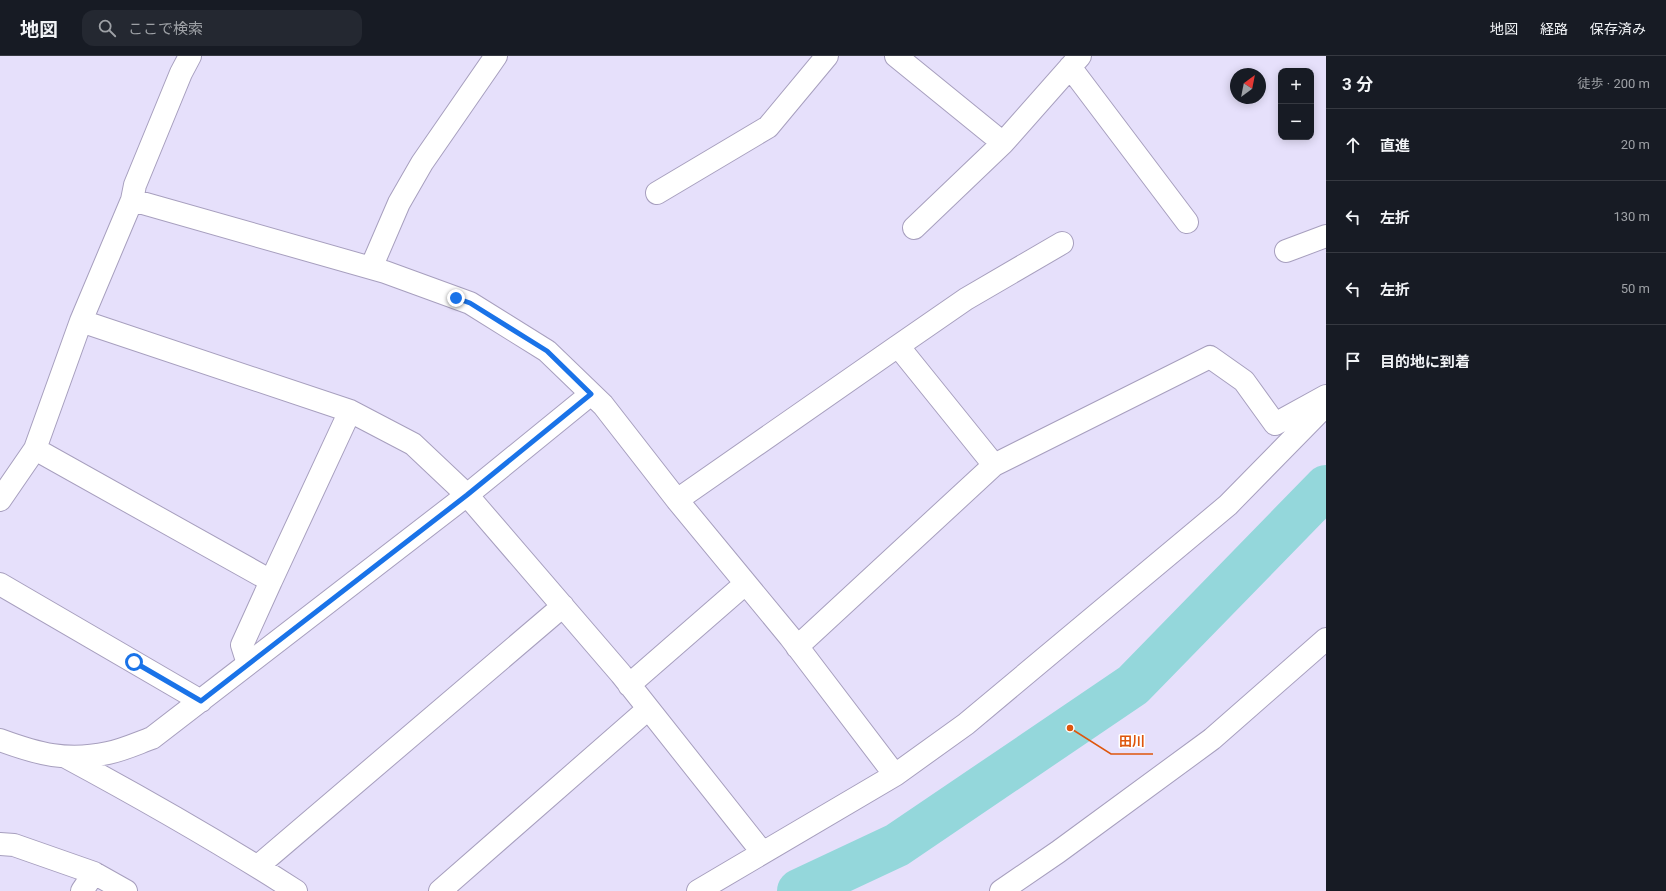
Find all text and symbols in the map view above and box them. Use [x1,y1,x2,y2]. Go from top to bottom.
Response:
search box [82,10,362,46]
icon: search [96,17,118,39]
text: 地図 [20,18,58,41]
text: ここで検索 [128,20,203,38]
text: 地図 [1490,21,1518,37]
text: 経路 [1540,21,1568,37]
text: 保存済み [1590,21,1646,37]
north arrow [1230,68,1266,104]
map controls [1278,68,1314,140]
button: + [1278,68,1314,104]
text: 3 分 [1342,74,1373,94]
text: 徒歩 · 200 m [1578,76,1650,91]
button: − [1278,104,1314,140]
icon: ahead [1342,134,1364,156]
text: 直進 [1380,137,1410,155]
text: 20 m [1621,137,1650,152]
icon: left [1342,206,1364,228]
text: 左折 [1380,209,1410,227]
text: 130 m [1613,209,1650,224]
icon: left [1342,278,1364,300]
text: 左折 [1380,281,1410,299]
text: 50 m [1621,281,1650,296]
route end [447,289,465,307]
icon: arrive [1342,350,1364,372]
text: 目的地に到着 [1380,353,1470,371]
route start [125,653,143,671]
callout: 田川 [1111,729,1153,754]
text: 田川 [1119,734,1145,749]

